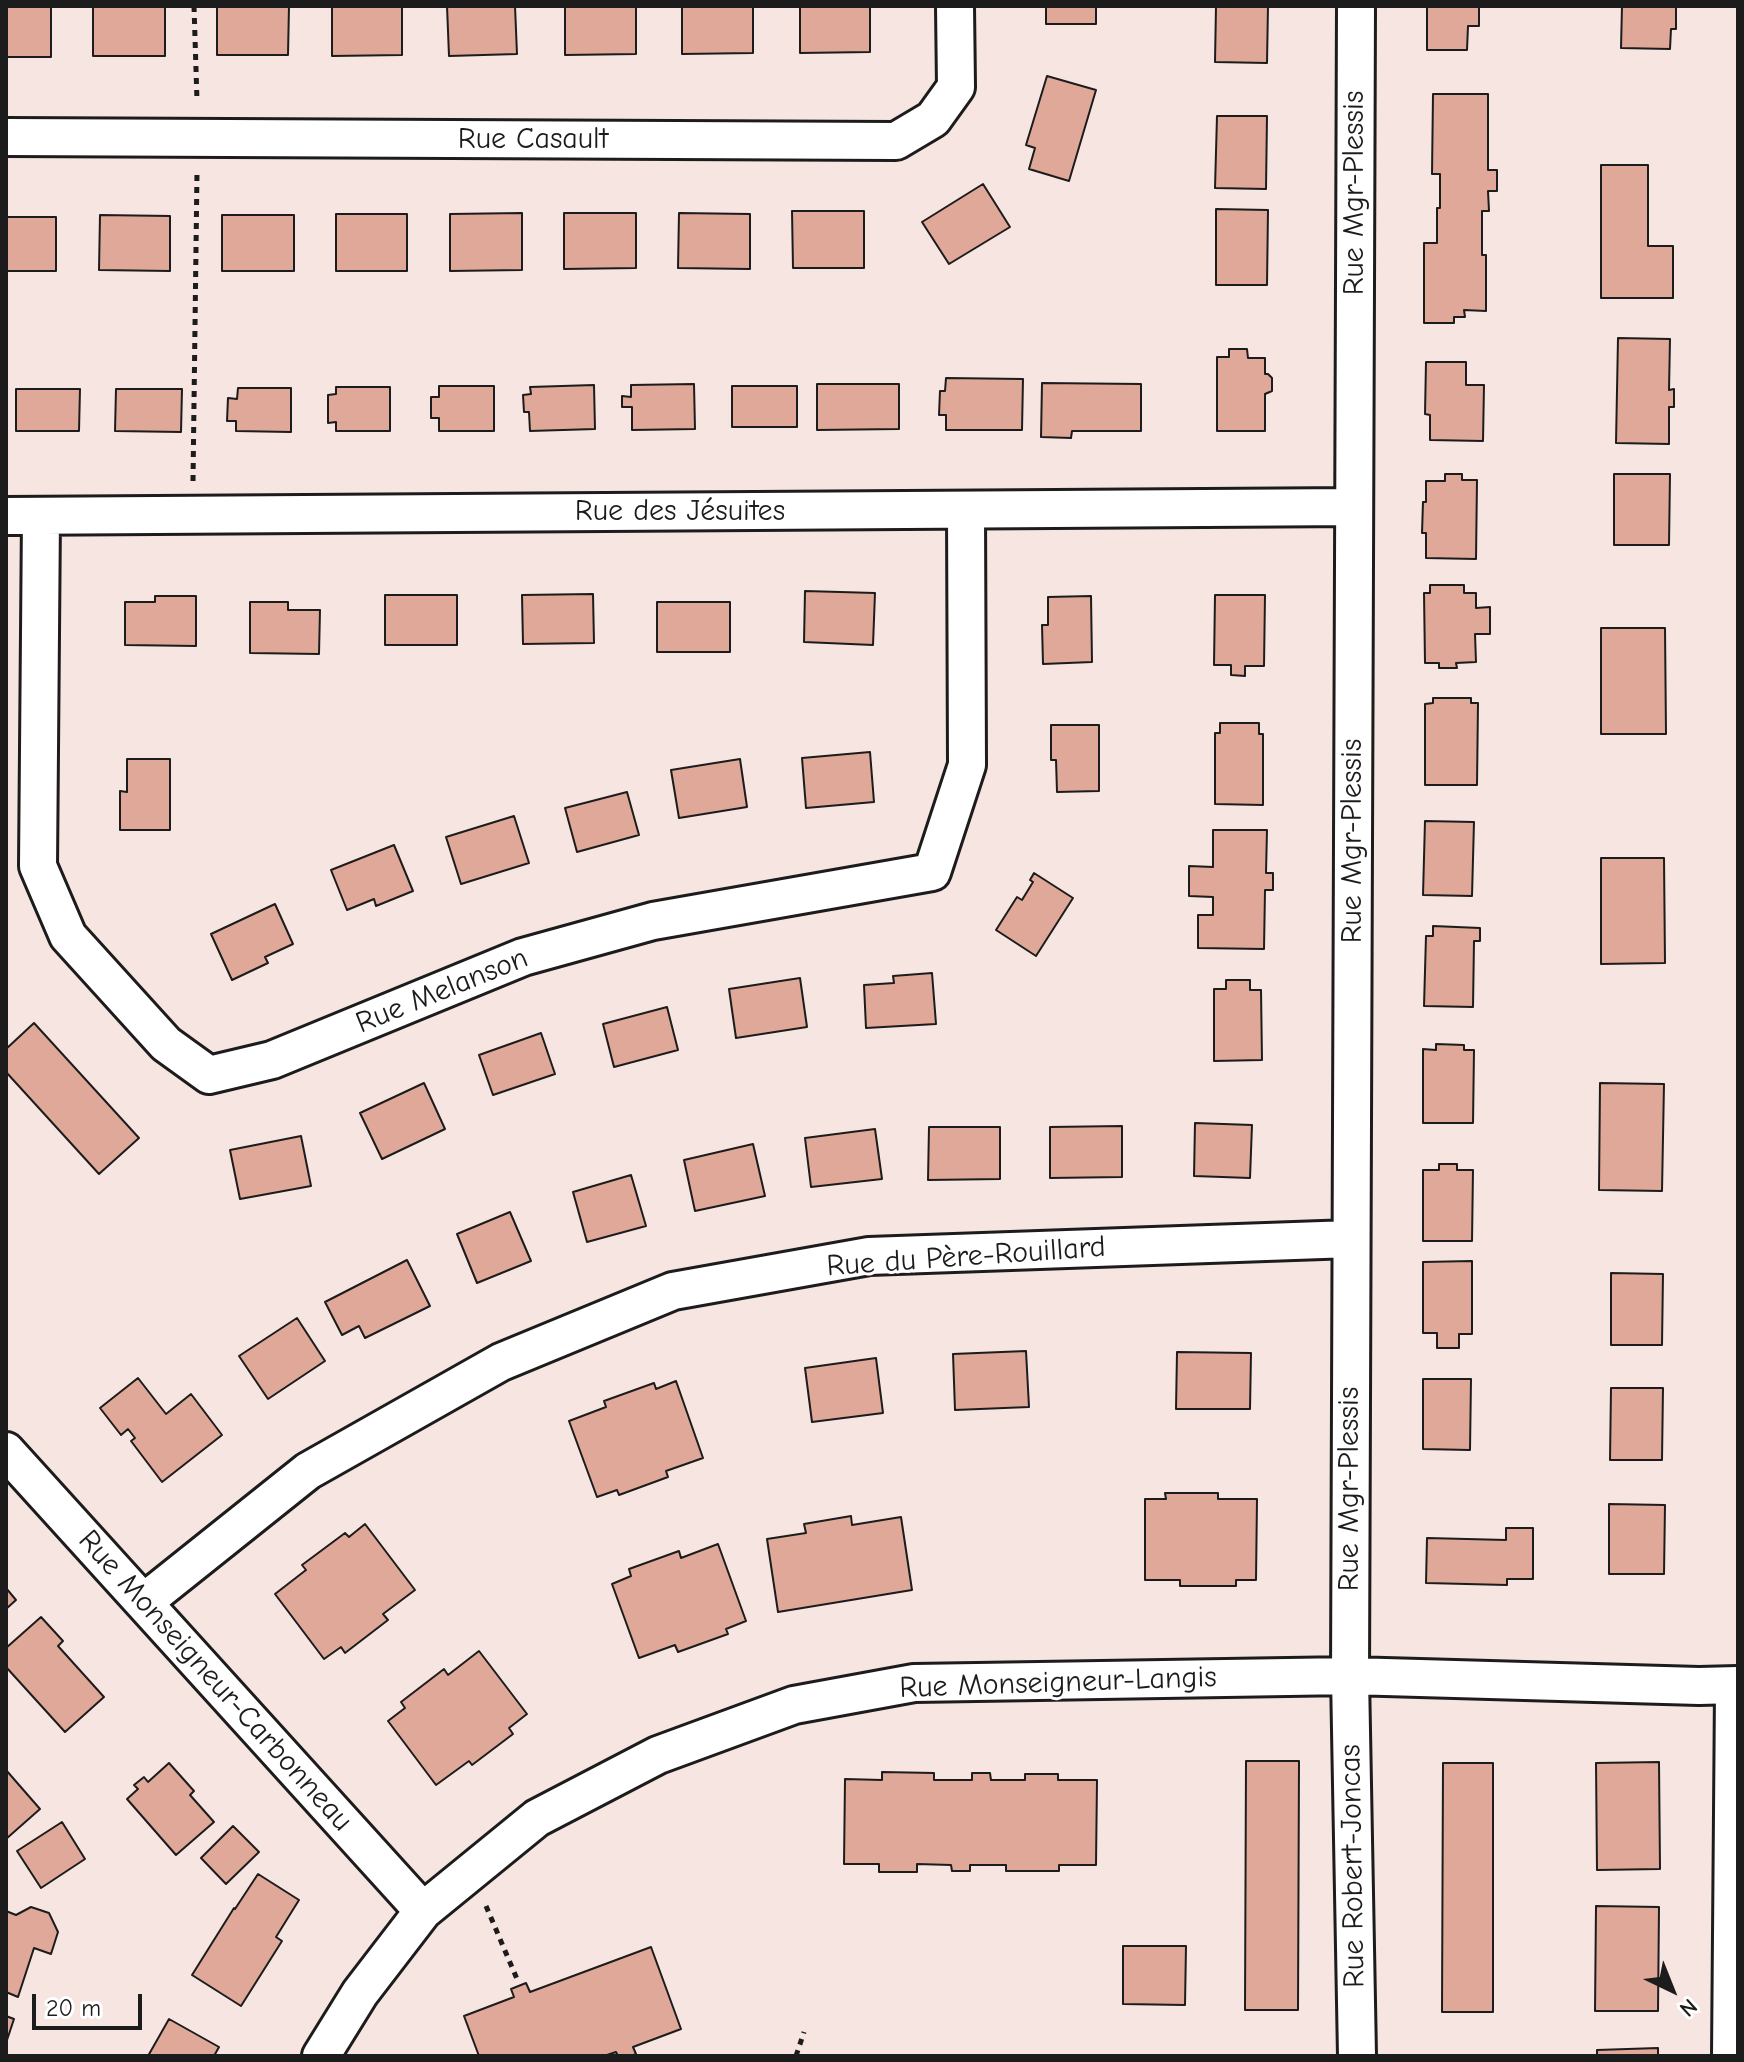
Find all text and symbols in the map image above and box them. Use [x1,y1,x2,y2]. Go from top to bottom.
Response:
street label: Rue Mgr-Plessis [1337,91,1373,295]
street label: Rue Casault [458,122,608,158]
street label: Rue des Jésuites [575,494,785,530]
street label: Rue Mgr-Plessis [1335,739,1371,943]
street label: Rue Melanson [351,940,533,1042]
street label: Rue du Père-Rouillard [825,1229,1107,1285]
street label: Rue Mgr-Plessis [1332,1387,1368,1591]
street label: Rue Monseigneur-Carbonneau [70,1523,360,1839]
street label: Rue Monseigneur-Langis [899,1659,1217,1707]
street label: Rue Robert-Joncas [1333,1744,1373,1988]
north arrow [1632,1950,1712,2030]
scale bar [36,1978,146,2028]
text: N [1674,1993,1702,2022]
text: 20 m [46,1994,101,2022]

